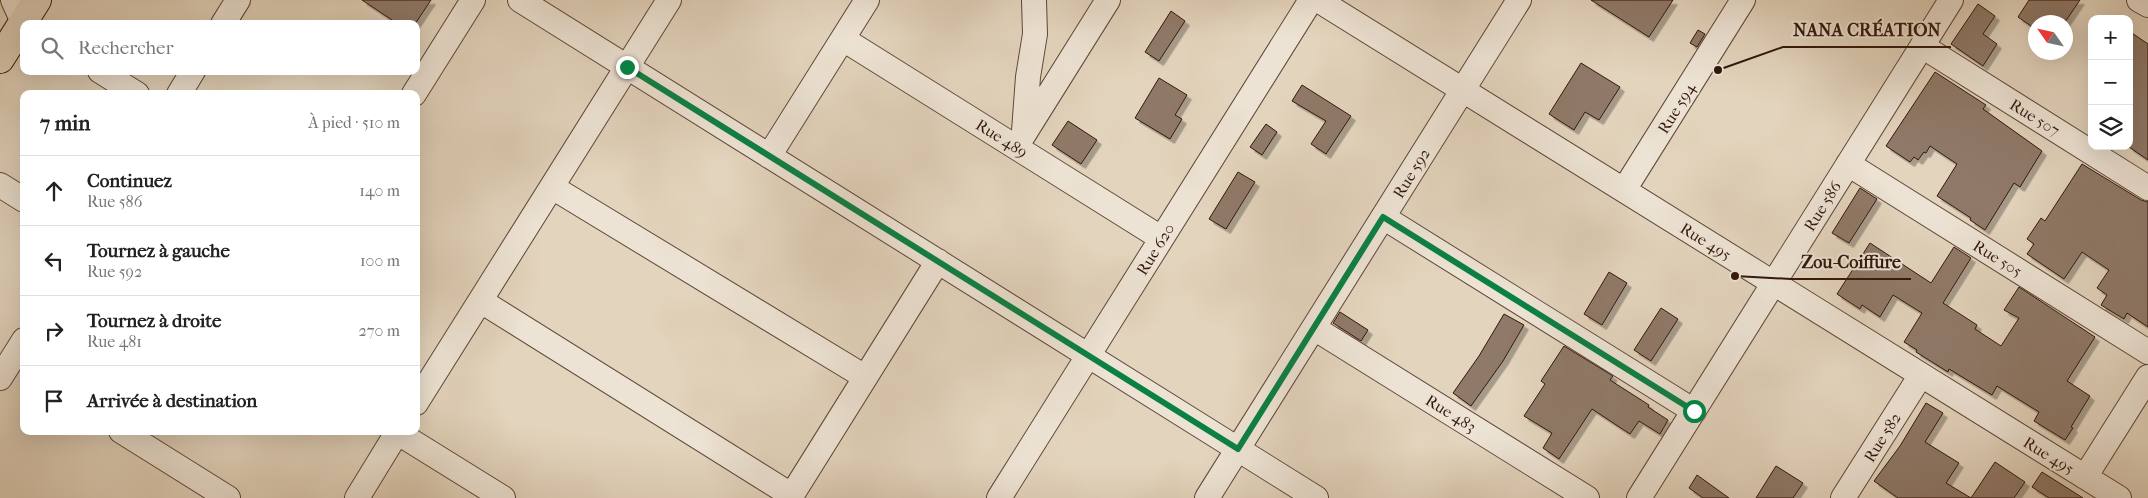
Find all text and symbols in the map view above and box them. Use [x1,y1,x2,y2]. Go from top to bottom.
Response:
callout: NANA CRÉATION [1783,14,1951,47]
north arrow [2028,15,2073,60]
map controls [2088,15,2133,150]
button: + [2088,15,2133,60]
text: NANA CRÉATION [1793,18,1941,41]
search box [20,20,420,75]
icon: search [38,34,66,62]
text: Rechercher [78,37,174,59]
route end [616,56,639,79]
button: − [2088,60,2133,105]
street label: Rue 594 [1653,79,1700,137]
street label: Rue 507 [2006,95,2063,140]
button: layers [2088,105,2133,150]
text: 7 min [40,111,91,135]
text: À pied · 510 m [308,113,400,132]
street label: Rue 489 [972,115,1031,162]
street label: Rue 592 [1389,145,1434,202]
text: Continuez [87,170,172,192]
icon: ahead [40,177,68,205]
street label: Rue 586 [1800,177,1845,235]
text: 140 m [359,181,400,200]
text: Rue 586 [87,192,142,211]
street label: Rue 495 [1677,218,1735,264]
street label: Rue 620 [1132,220,1179,279]
street label: Rue 505 [1970,236,2026,281]
text: Tournez à gauche [87,240,230,262]
callout: Zou-Coiffure [1791,246,1911,279]
icon: left [40,247,68,275]
text: 100 m [360,251,400,270]
text: Zou-Coiffure [1801,252,1901,273]
text: Rue 592 [87,262,142,281]
text: Tournez à droite [87,310,221,332]
icon: right [40,317,68,345]
text: 270 m [359,321,400,340]
text: Rue 481 [87,332,142,351]
icon: arrive [40,387,68,415]
text: Arrivée à destination [87,390,257,412]
street label: Rue 483 [1422,391,1479,436]
route start [1683,400,1706,423]
street label: Rue 582 [1860,409,1905,466]
street label: Rue 495 [2020,432,2078,478]

